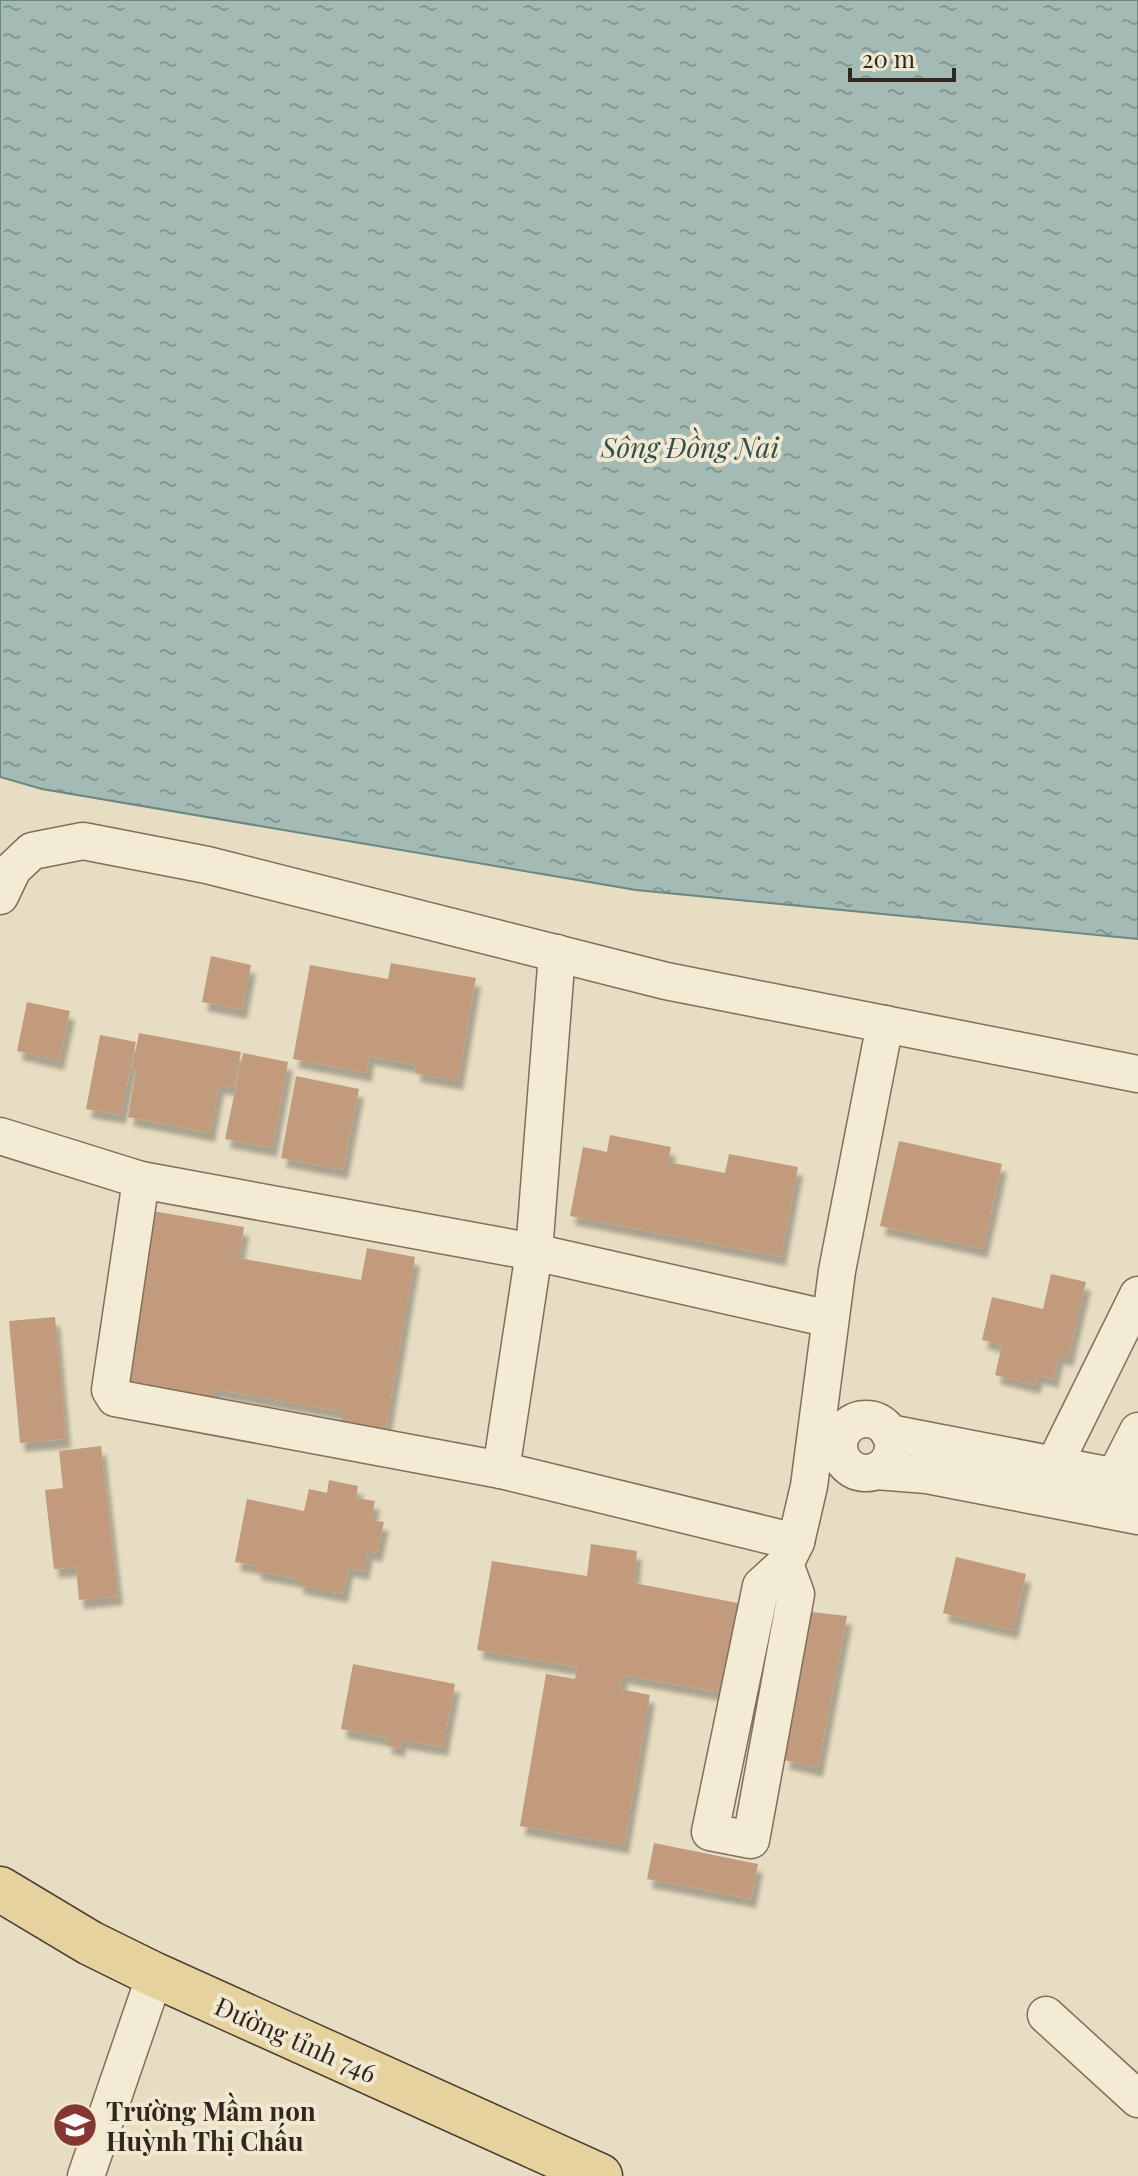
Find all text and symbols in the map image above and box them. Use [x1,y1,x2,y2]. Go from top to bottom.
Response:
scale bar [850,32,954,82]
text: 20 m [862,42,915,74]
water label: Sông Đồng Nai [600,427,779,465]
street label: Đường tỉnh 746 [210,1988,382,2090]
place label: Trường Mầm non Huỳnh Thị Chấu [106,2092,316,2158]
school or university icon: Trường Mầm non Huỳnh Thị Chấu [51,2101,99,2149]

